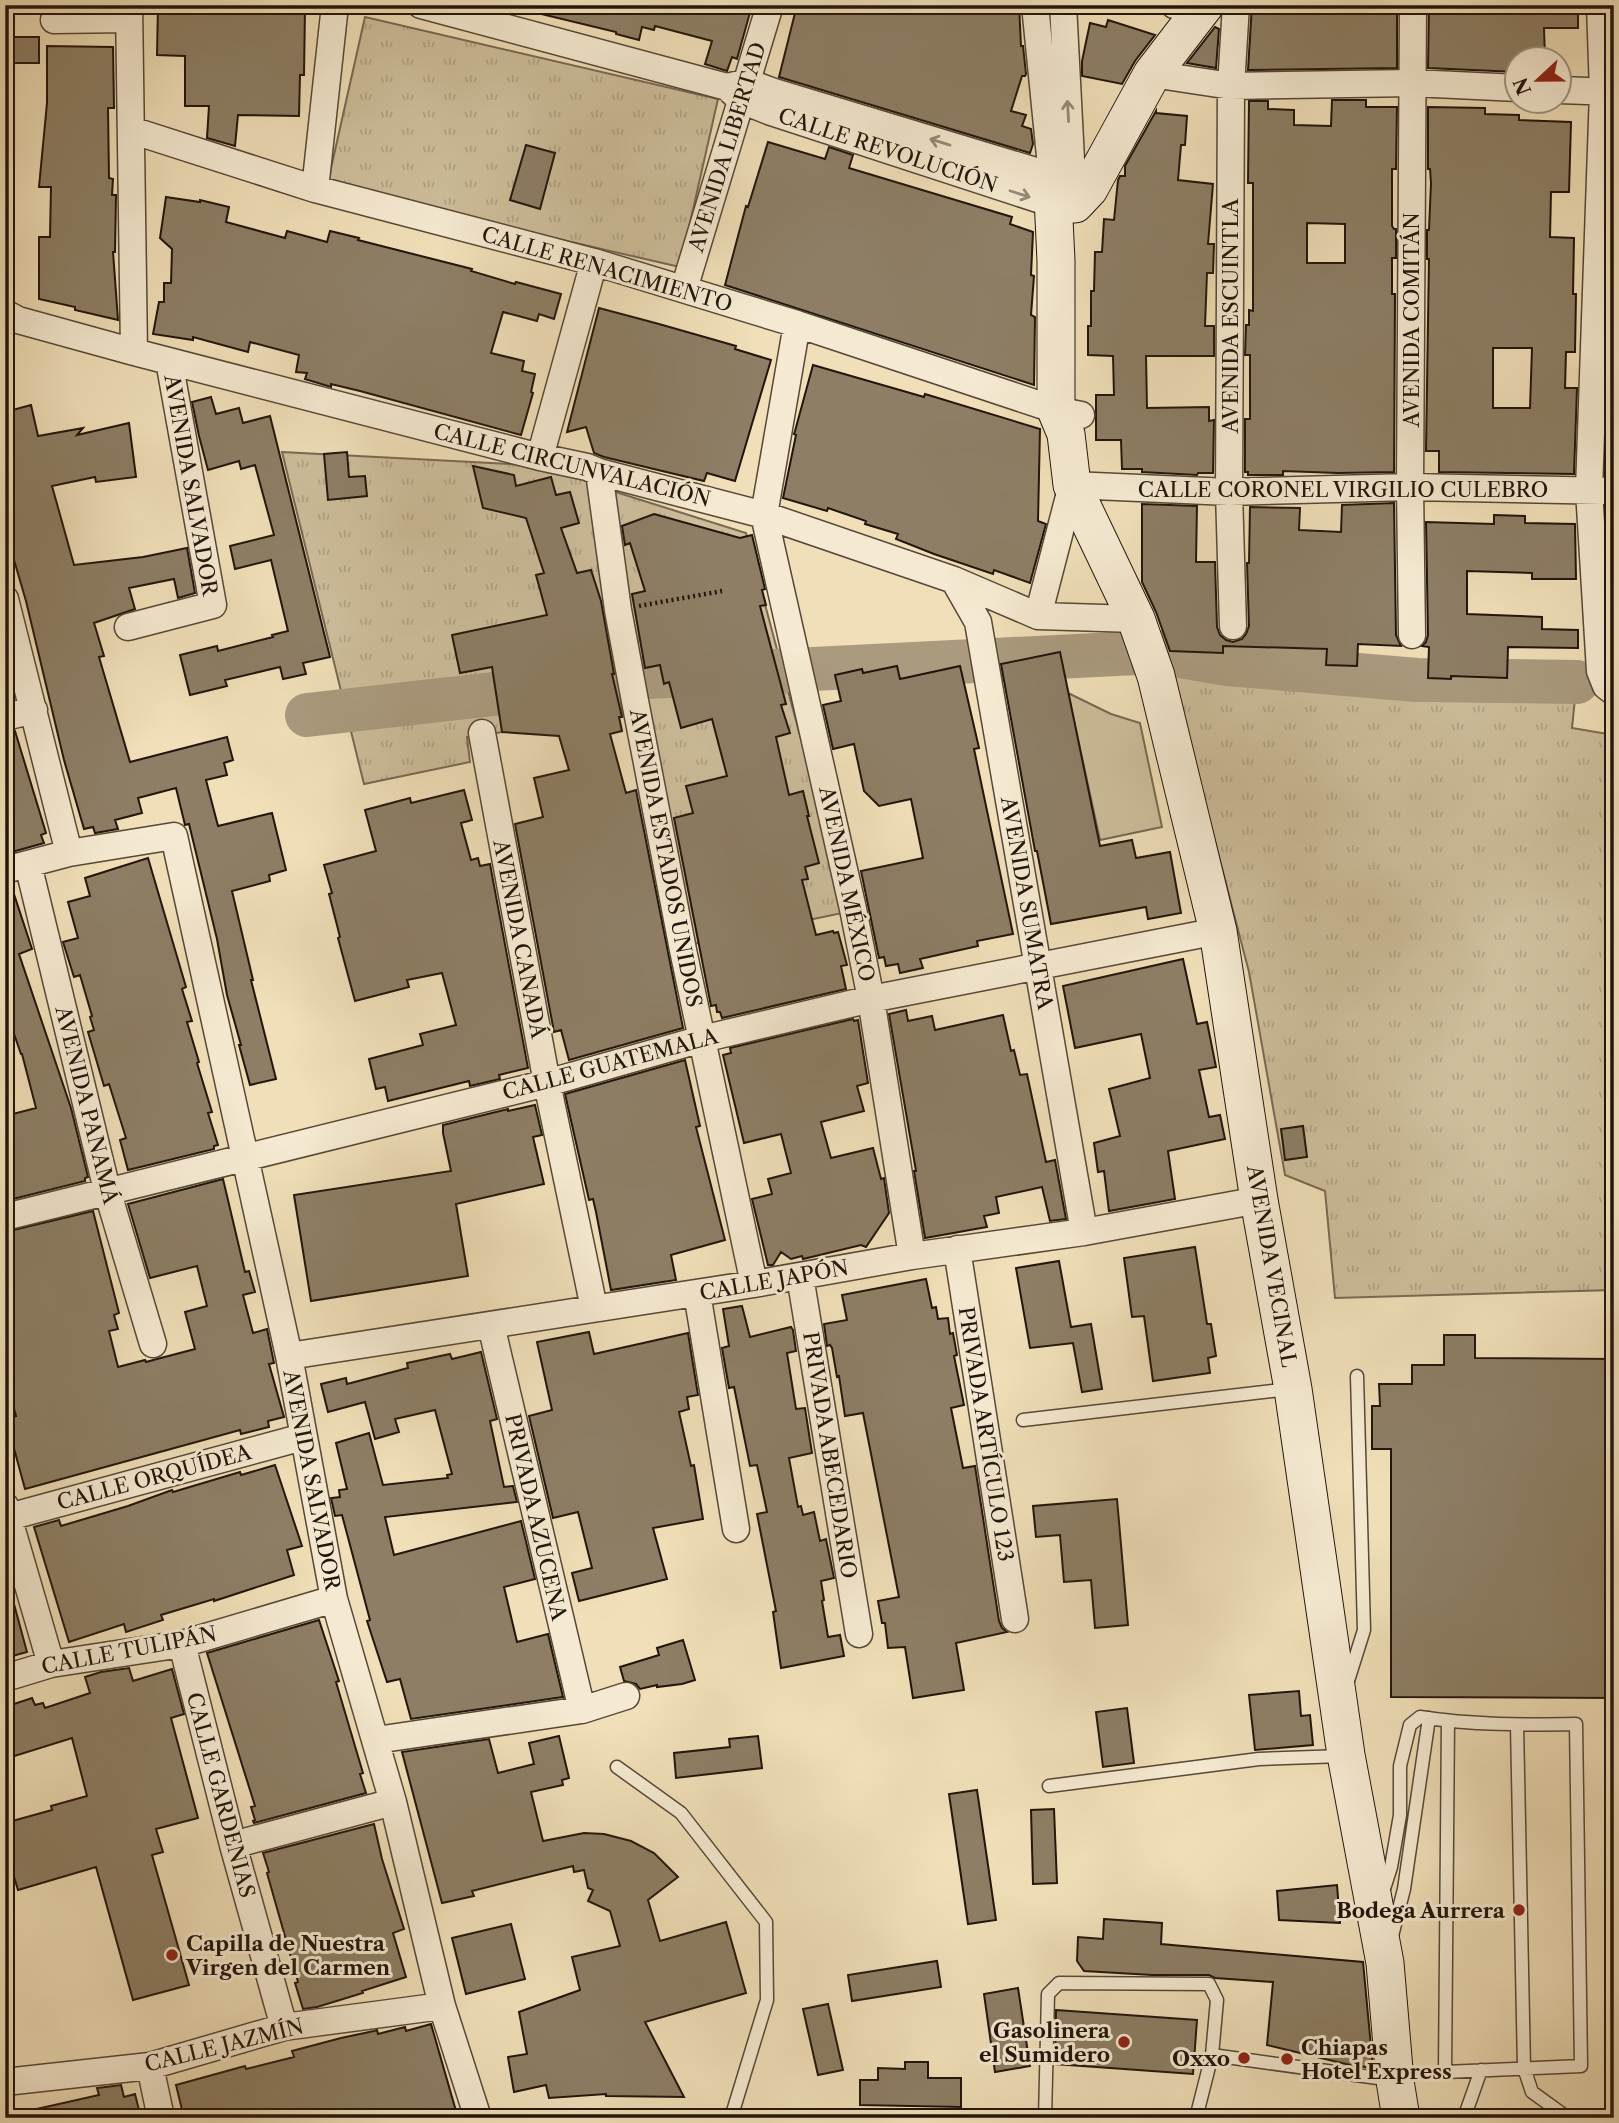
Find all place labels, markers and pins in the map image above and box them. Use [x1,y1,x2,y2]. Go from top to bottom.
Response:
place label: Bodega Aurrera [1336,1898,1506,1923]
marker: Bodega Aurrera [1511,1902,1527,1918]
place label: Capilla de Nuestra Virgen del Carmen [185,1931,391,1980]
marker: Capilla de Nuestra Virgen del Carmen [164,1947,180,1963]
place label: Gasolinera el Sumidero [979,2018,1111,2067]
marker: Gasolinera el Sumidero [1116,2034,1132,2050]
place label: Chiapas Hotel Express [1301,2035,1452,2084]
place label: Oxxo [1172,2046,1230,2071]
marker: Oxxo [1236,2050,1252,2066]
marker: Chiapas Hotel Express [1279,2051,1295,2067]

